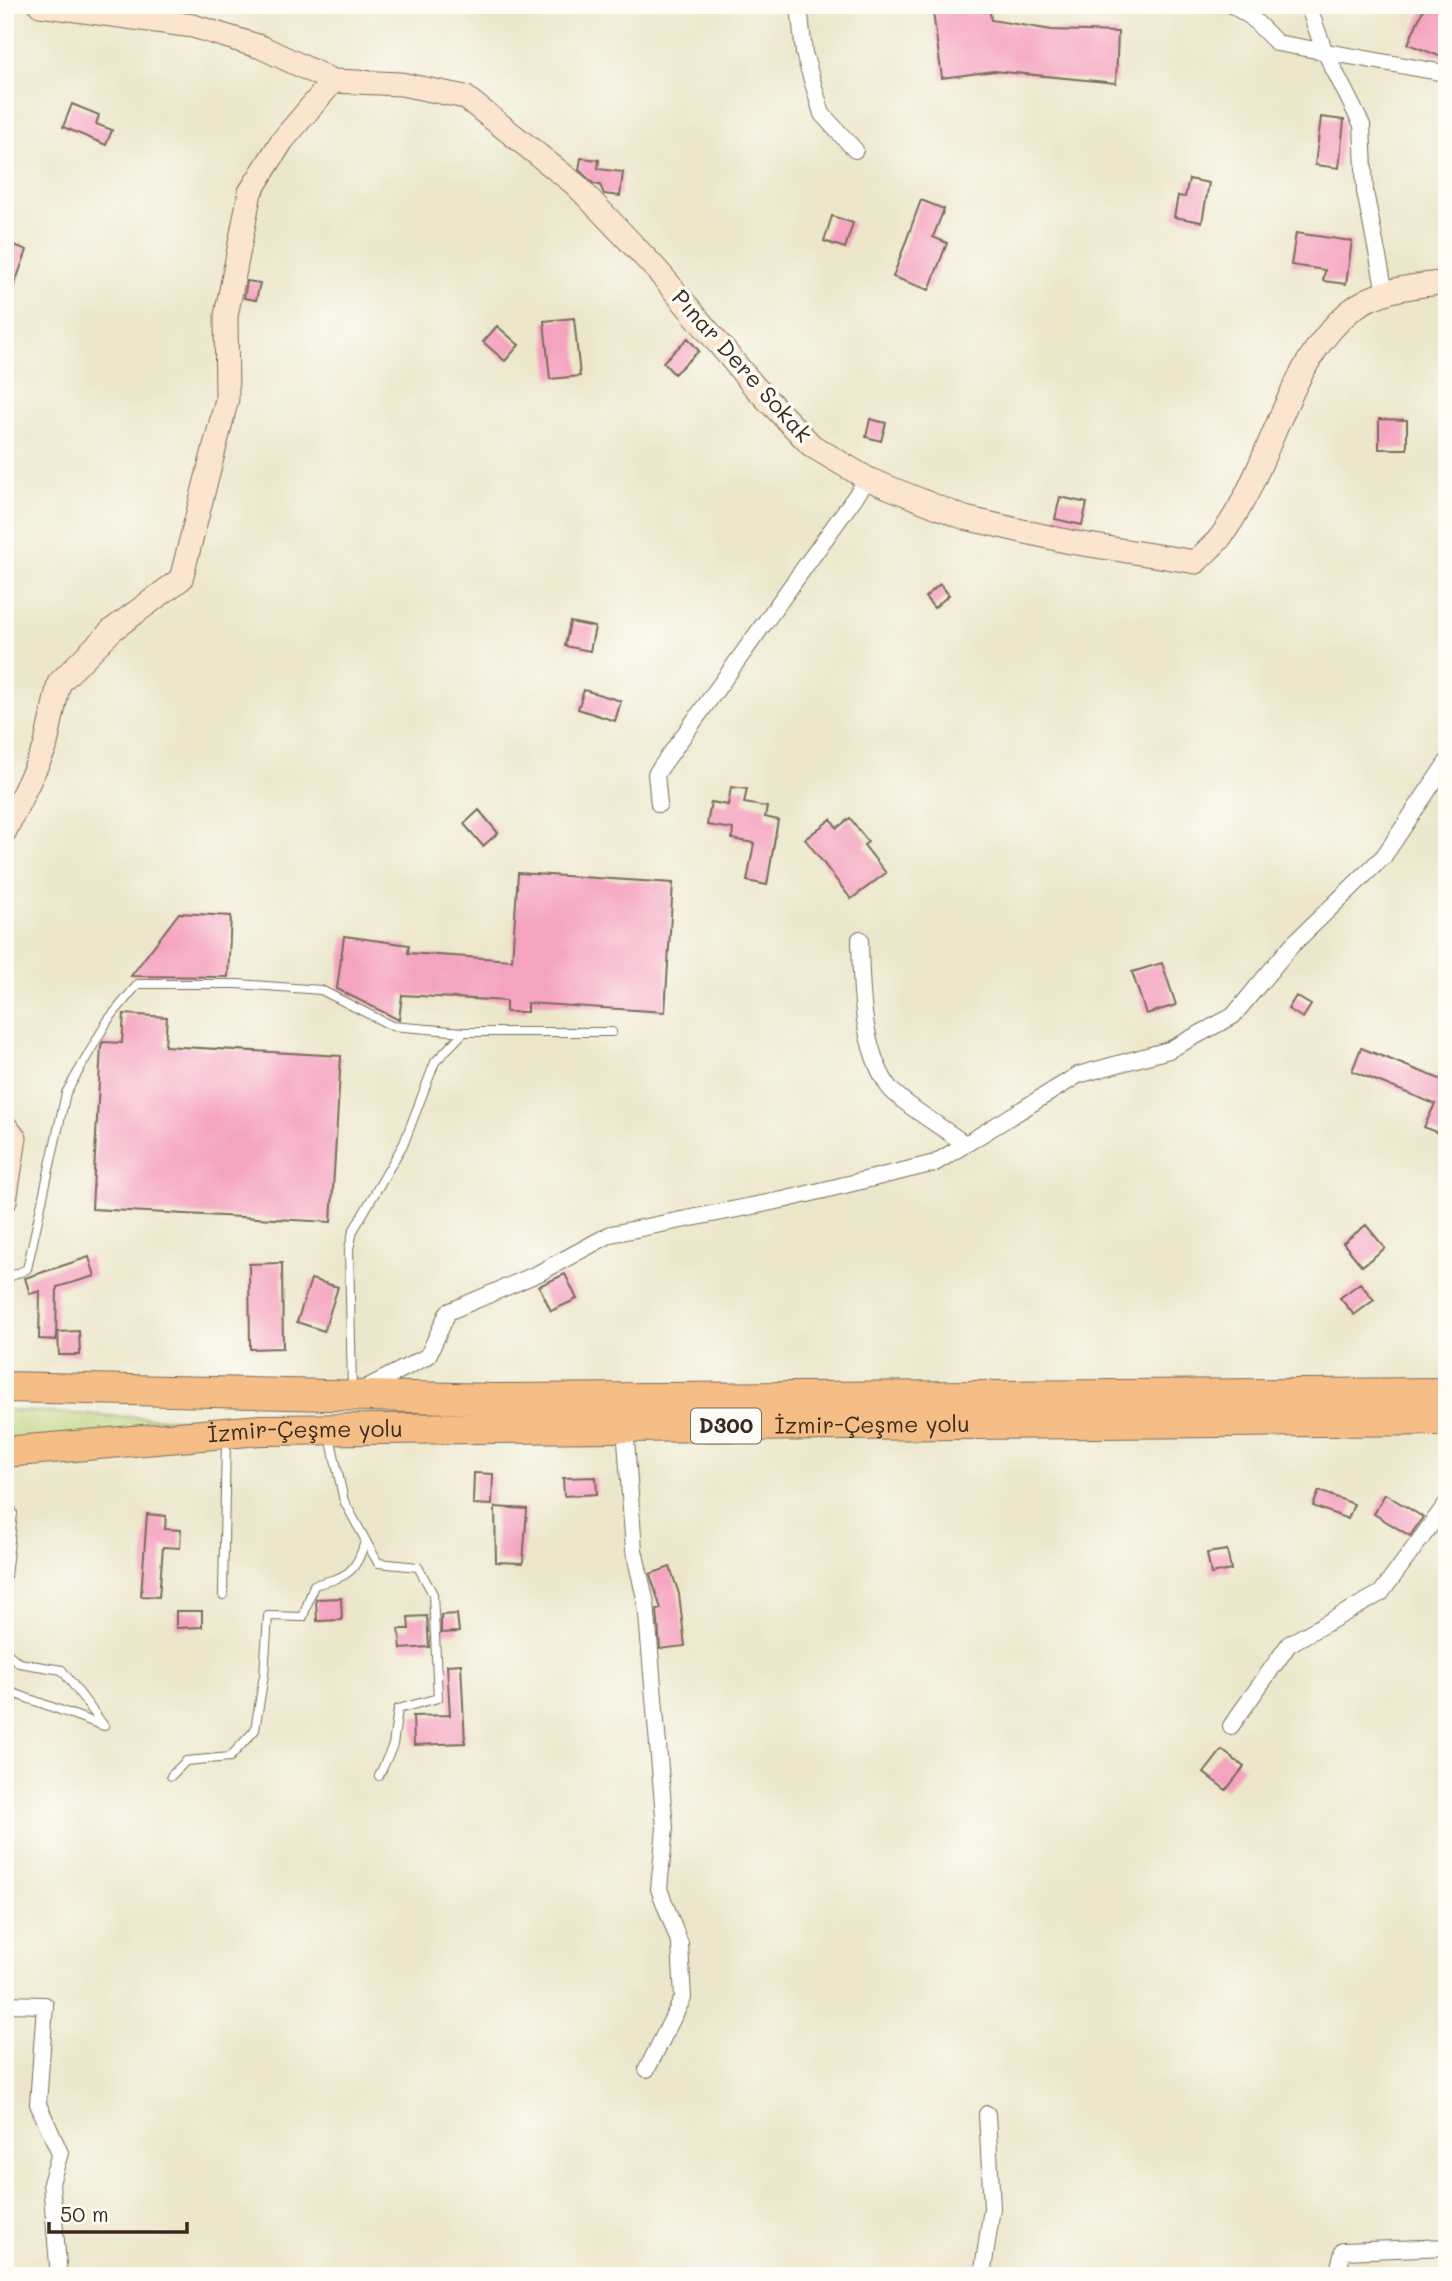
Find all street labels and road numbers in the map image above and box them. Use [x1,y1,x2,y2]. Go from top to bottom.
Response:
street label: Pınar Dere Sokak [666,283,819,448]
road number: D300 [691,1408,761,1444]
street label: İzmir-Çeşme yolu [774,1408,970,1440]
street label: İzmir-Çeşme yolu [206,1413,403,1448]

